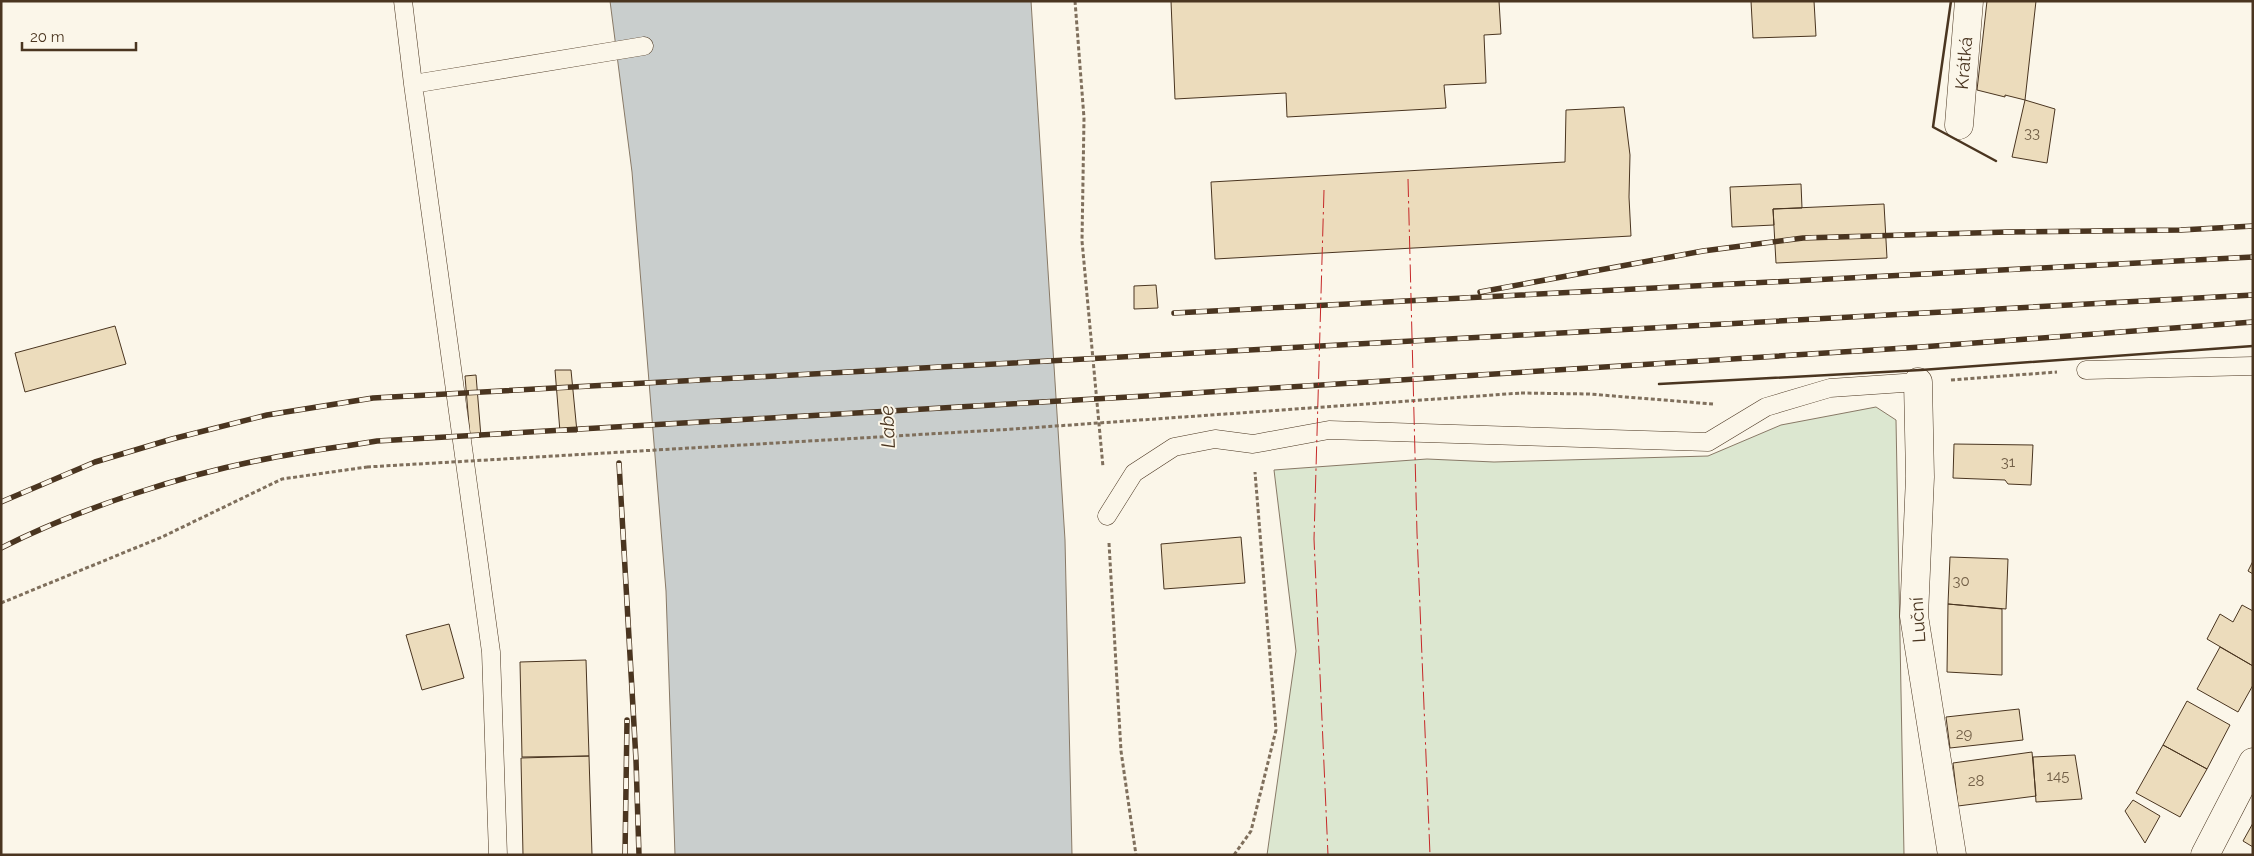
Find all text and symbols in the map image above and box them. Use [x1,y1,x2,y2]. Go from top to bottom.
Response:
scale bar [22,20,136,52]
text: 20 m [30,28,65,46]
street label: Krátká [1951,36,1976,90]
house number: 33 [2024,124,2040,142]
water label: Labe [875,405,899,449]
house number: 31 [2001,453,2016,471]
house number: 30 [1952,572,1970,590]
street label: Luční [1905,597,1930,643]
house number: 29 [1956,725,1973,743]
house number: 145 [2047,767,2069,785]
house number: 28 [1968,772,1984,790]

